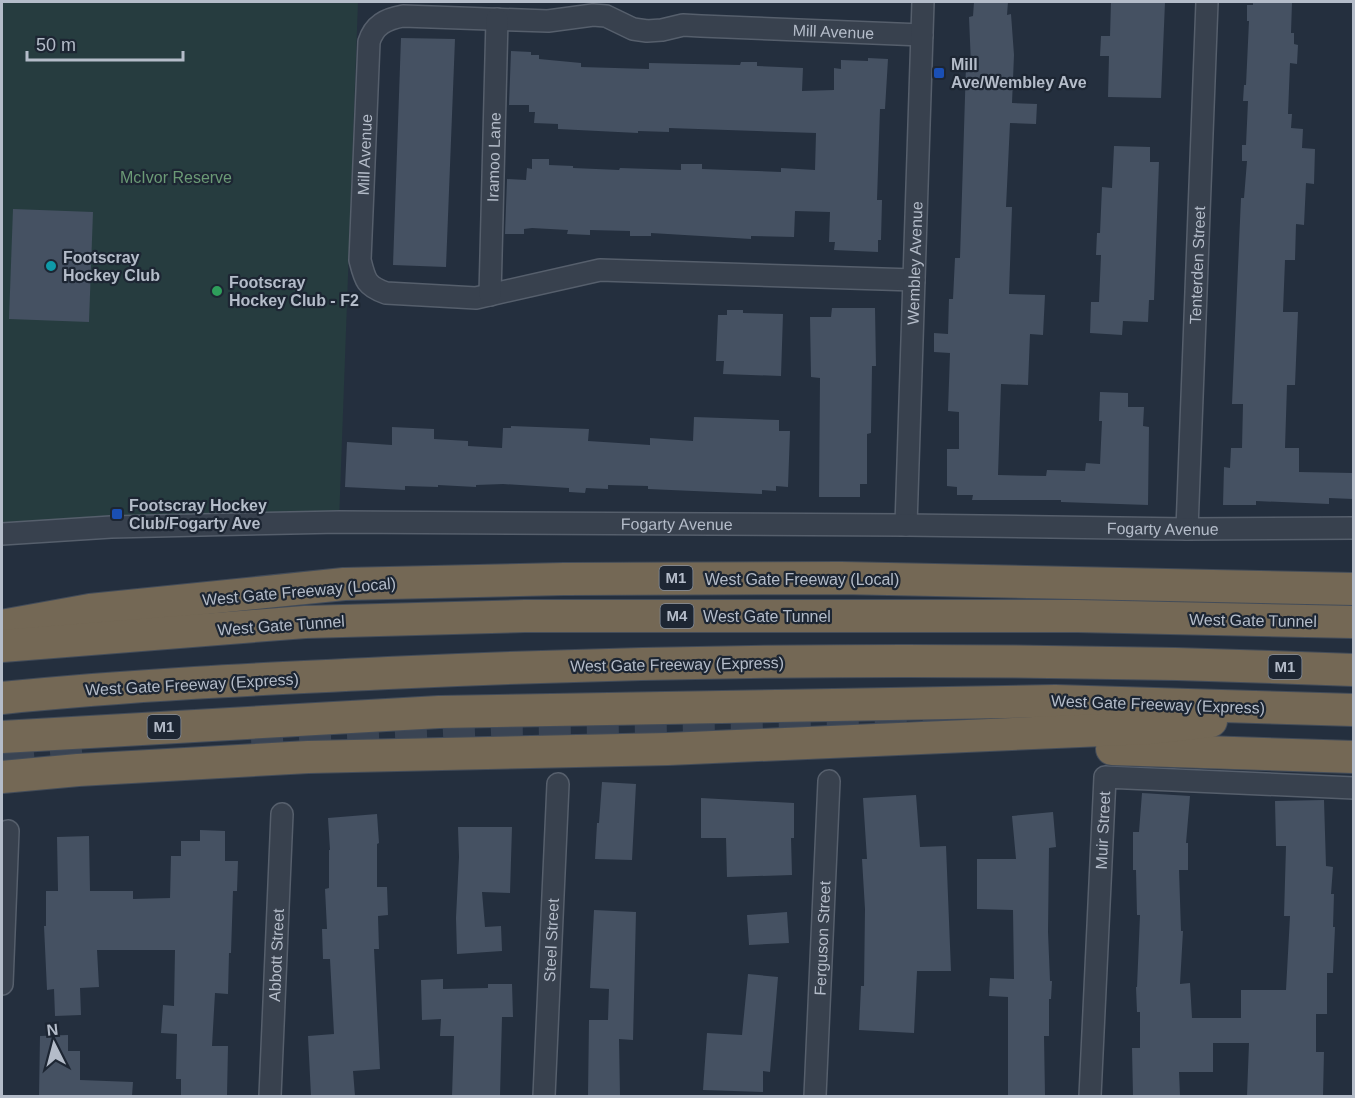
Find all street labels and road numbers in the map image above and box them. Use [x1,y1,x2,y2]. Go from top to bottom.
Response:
street label: Mill Avenue [792,22,875,42]
street label: Iramoo Lane [484,112,504,202]
street label: Mill Avenue [355,113,375,196]
street label: Wembley Avenue [905,201,926,325]
street label: Tenterden Street [1187,205,1208,325]
street label: Fogarty Avenue [621,515,733,533]
street label: Fogarty Avenue [1107,520,1219,538]
road number: M1 [660,566,692,590]
street label: West Gate Freeway (Local) [705,571,899,588]
street label: West Gate Freeway (Local) [201,575,397,608]
road number: M4 [660,604,694,628]
street label: West Gate Tunnel [703,608,831,625]
street label: West Gate Tunnel [1189,611,1317,630]
street label: West Gate Tunnel [217,613,345,638]
street label: West Gate Freeway (Express) [570,654,784,675]
road number: M1 [1268,655,1302,679]
street label: West Gate Freeway (Express) [85,670,299,699]
street label: West Gate Freeway (Express) [1051,692,1265,717]
road number: M1 [148,715,180,739]
street label: Muir Street [1093,790,1113,870]
street label: Ferguson Street [811,880,834,996]
street label: Steel Street [541,897,562,982]
street label: Abbott Street [266,908,287,1002]

